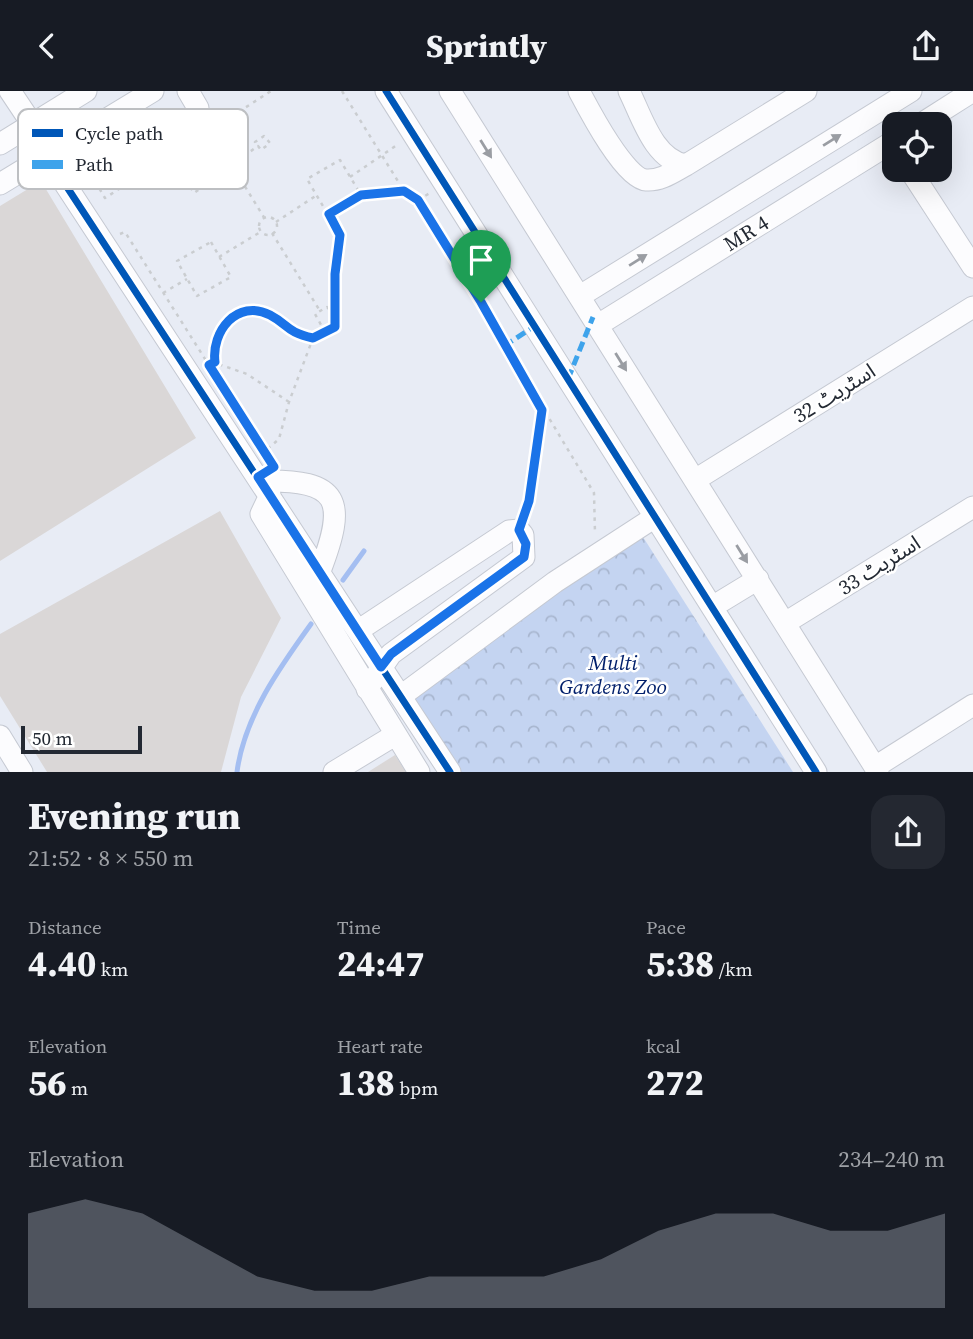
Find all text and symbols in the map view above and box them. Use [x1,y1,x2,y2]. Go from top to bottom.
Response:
text: Sprintly [426,24,547,68]
icon: back [28,27,66,65]
icon: share [907,27,945,65]
legend [18,109,248,189]
map controls [882,112,952,182]
button: locate [882,112,952,182]
text: Cycle path [75,120,164,146]
one-way arrow [822,134,841,147]
one-way arrow [480,139,493,158]
text: Path [75,151,113,177]
street label: MR 4 [718,208,774,258]
pin [451,230,511,302]
icon: arrive [462,241,500,279]
one-way arrow [629,254,648,267]
one-way arrow [615,352,628,371]
street label: اسٹریٹ 32 [787,356,881,430]
street label: اسٹریٹ 33 [832,528,926,602]
one-way arrow [735,545,748,564]
park label: Multi Gardens Zoo [559,648,667,701]
scale bar [21,723,142,755]
text: 50 m [32,725,73,751]
text: Evening run [28,790,241,842]
button: share [871,795,945,869]
text: 21:52 · 8 × 550 m [28,842,194,874]
text: Distance [28,914,102,940]
text: Time [337,914,381,940]
text: Pace [646,914,686,940]
text: 4.40 [28,940,96,988]
text: 24:47 [337,940,425,988]
text: 5:38 [646,940,714,988]
text: km [96,956,128,982]
text: /km [714,956,753,982]
text: Elevation [28,1033,107,1059]
text: Heart rate [337,1033,423,1059]
text: kcal [646,1033,681,1059]
text: 56 [28,1059,67,1107]
text: 138 [337,1059,395,1107]
text: 272 [646,1059,704,1107]
text: m [67,1075,88,1101]
text: bpm [395,1075,438,1101]
text: Elevation [28,1143,124,1175]
text: 234–240 m [838,1143,945,1175]

